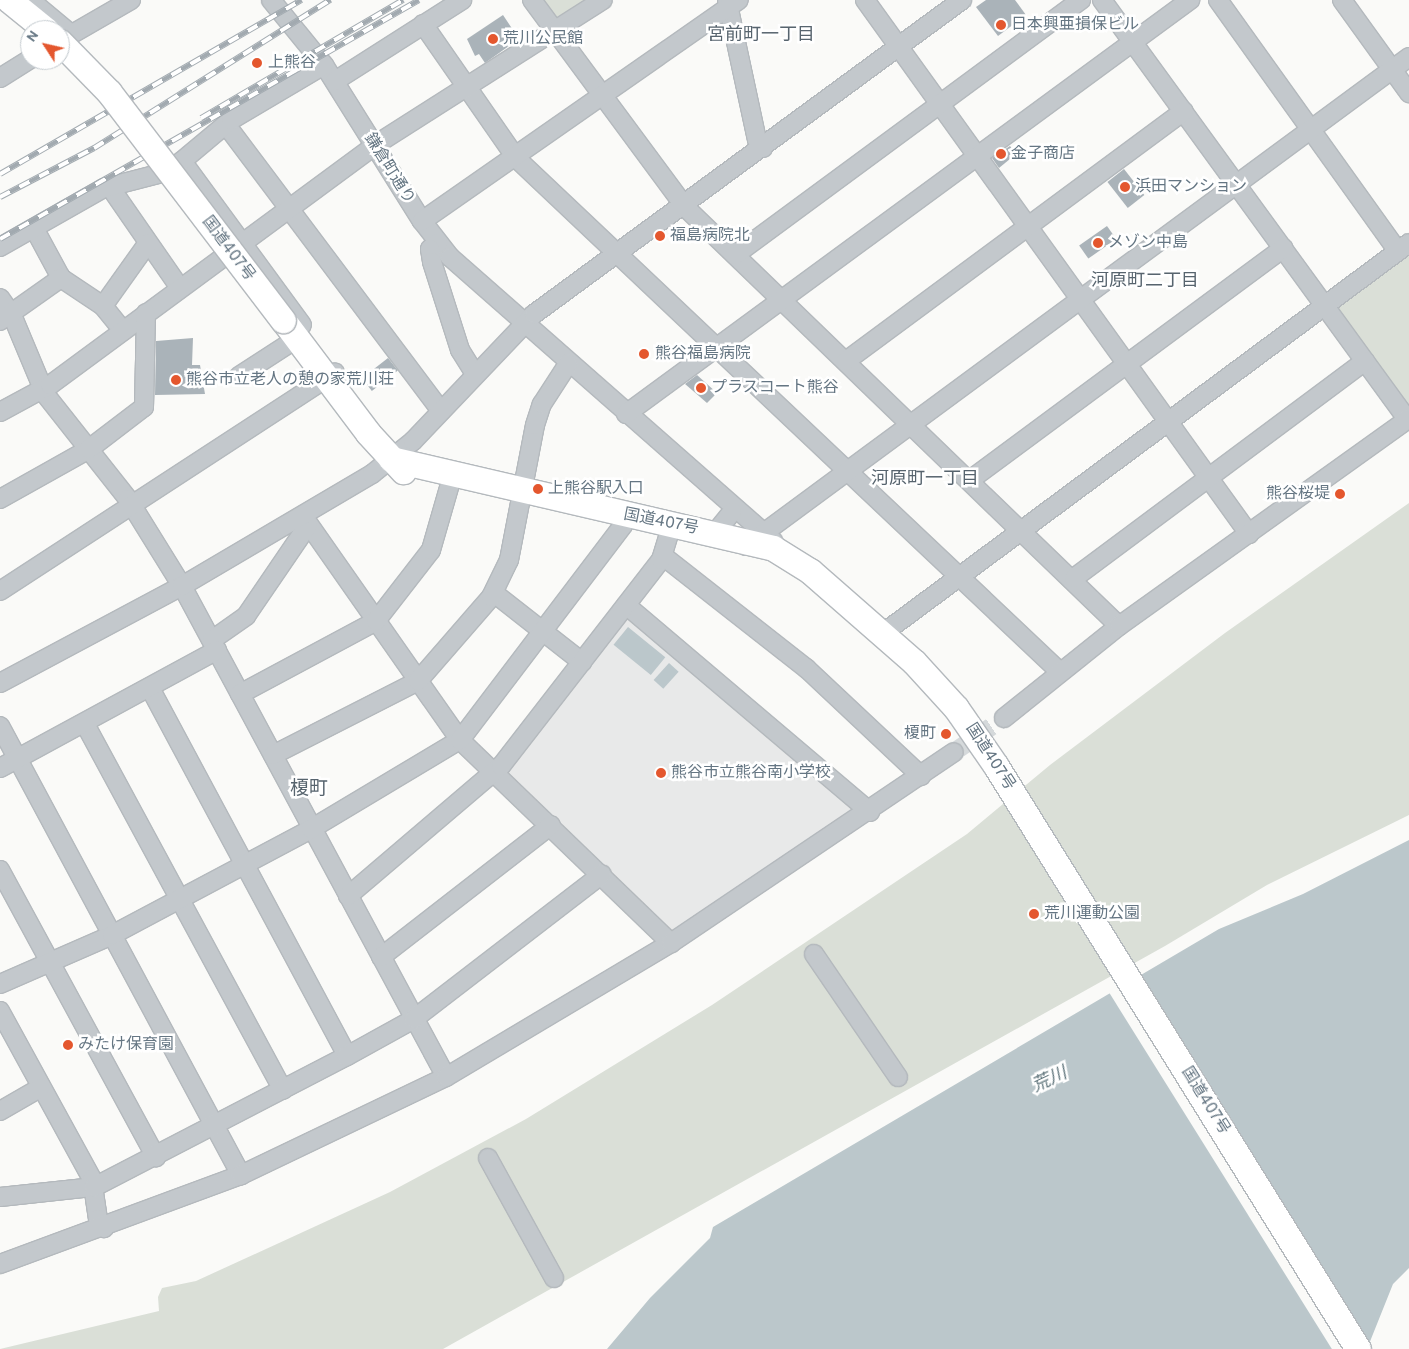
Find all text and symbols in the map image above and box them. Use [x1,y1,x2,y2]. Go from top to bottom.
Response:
place label: 日本興亜損保ビル [1011,15,1139,35]
marker: 日本興亜損保ビル [995,19,1007,31]
north arrow [20,20,70,70]
district label: 宮前町一丁目 [707,25,815,47]
text: N [23,28,43,46]
place label: 荒川公民館 [503,29,583,49]
marker: 荒川公民館 [487,33,499,45]
place label: 上熊谷 [268,53,316,73]
marker: 上熊谷 [250,56,264,70]
street label: 鎌倉町通り [360,130,418,208]
place label: 金子商店 [1011,144,1075,164]
marker: 金子商店 [995,148,1007,160]
place label: 浜田マンション [1135,177,1247,197]
marker: 浜田マンション [1119,181,1131,193]
street label: 国道407号 [197,213,259,285]
place label: 福島病院北 [670,226,750,246]
marker: 福島病院北 [654,230,666,242]
place label: メゾン中島 [1108,233,1188,253]
marker: メゾン中島 [1092,237,1104,249]
district label: 河原町二丁目 [1091,271,1199,293]
place label: 熊谷福島病院 [655,344,751,364]
marker: 熊谷福島病院 [637,347,651,361]
place label: 熊谷市立老人の憩の家荒川荘 [186,370,394,390]
marker: 熊谷市立老人の憩の家荒川荘 [170,374,182,386]
place label: プラスコート熊谷 [711,378,839,398]
marker: プラスコート熊谷 [695,382,707,394]
district label: 河原町一丁目 [871,469,979,491]
place label: 上熊谷駅入口 [548,479,644,499]
marker: 上熊谷駅入口 [532,483,544,495]
place label: 熊谷桜堤 [1266,484,1330,504]
marker: 熊谷桜堤 [1334,488,1346,500]
street label: 国道407号 [622,505,700,539]
street label: 国道407号 [961,720,1019,794]
place label: 榎町 [904,724,936,744]
marker: 榎町 [940,728,952,740]
place label: 熊谷市立熊谷南小学校 [671,763,831,783]
marker: 熊谷市立熊谷南小学校 [655,767,667,779]
district label: 榎町 [290,779,328,801]
place label: 荒川運動公園 [1044,904,1140,924]
marker: 荒川運動公園 [1028,908,1040,920]
place label: みたけ保育園 [78,1035,174,1055]
marker: みたけ保育園 [62,1039,74,1051]
water label: 荒川 [1029,1064,1071,1098]
street label: 国道407号 [1177,1064,1233,1138]

